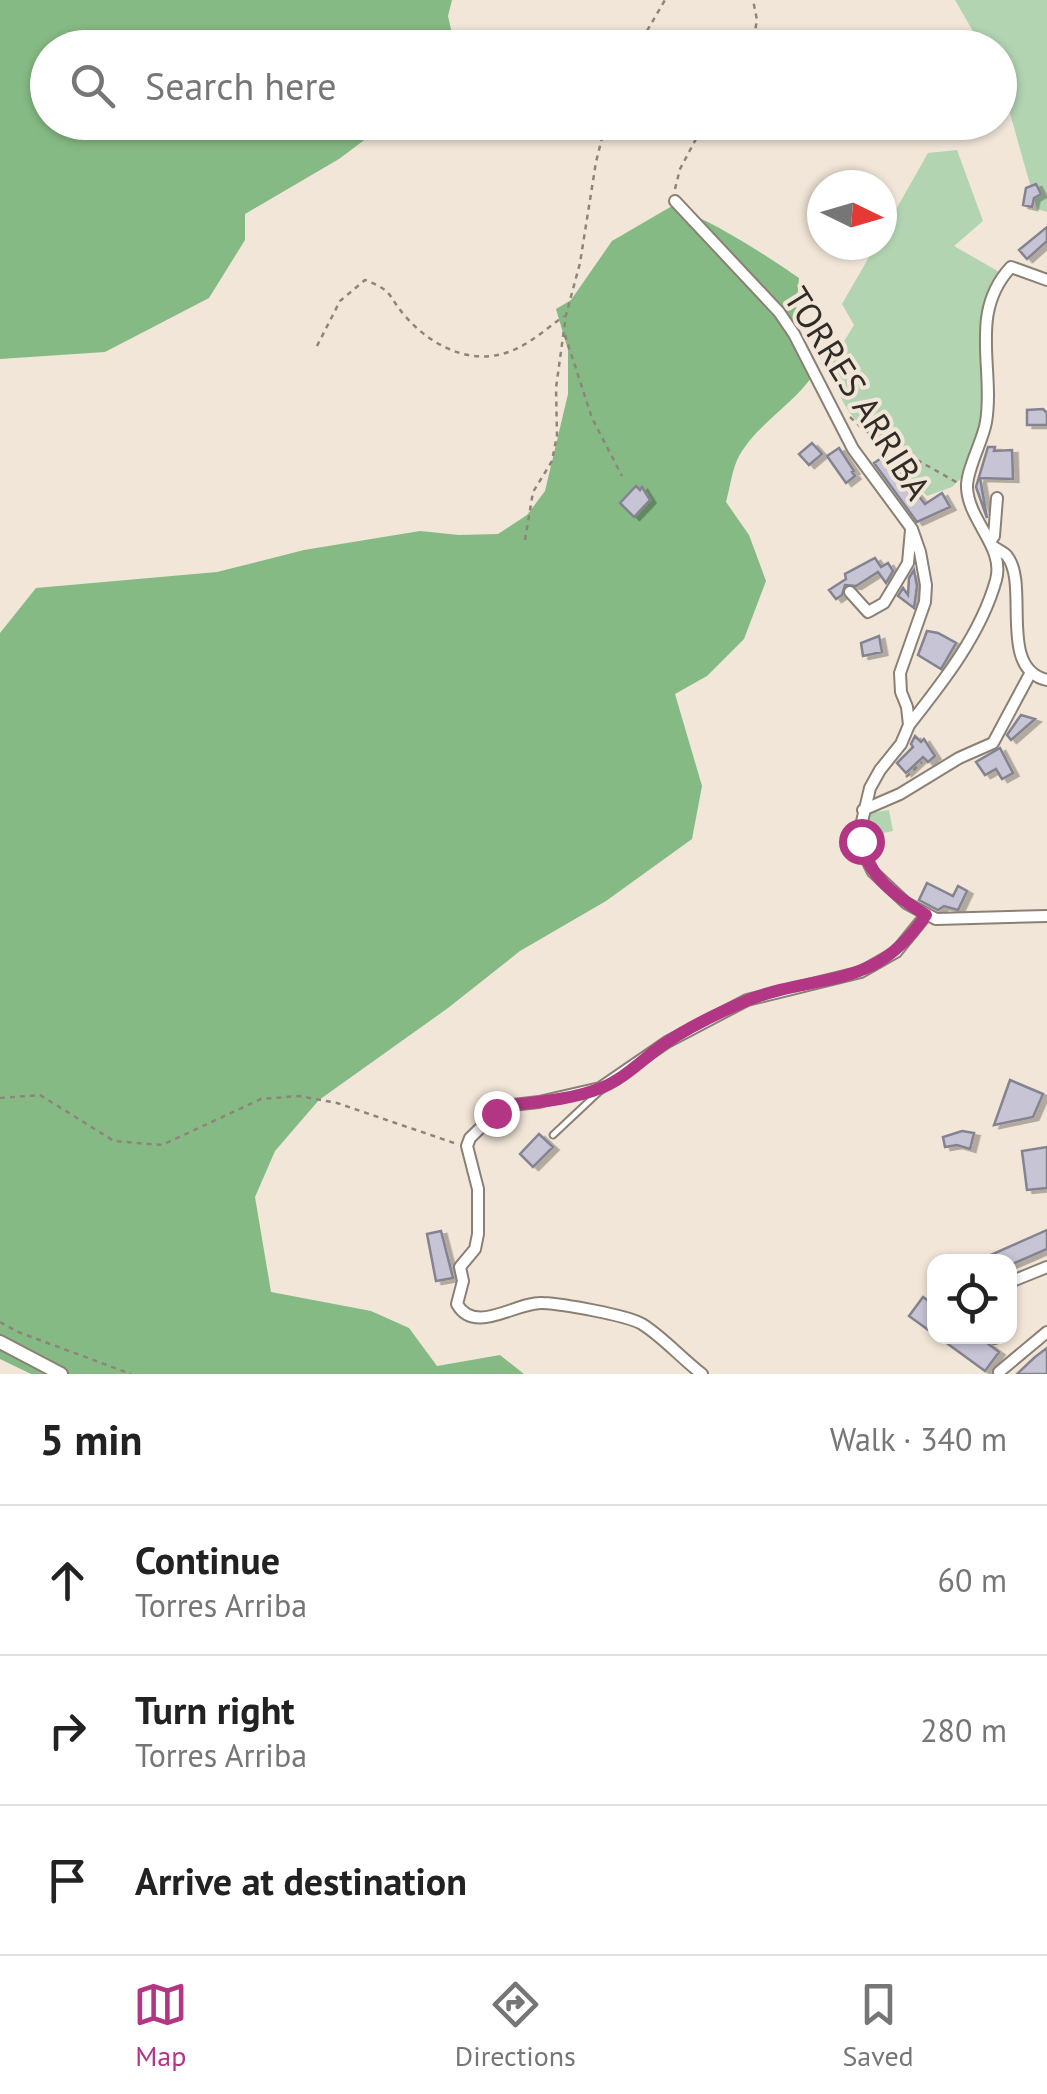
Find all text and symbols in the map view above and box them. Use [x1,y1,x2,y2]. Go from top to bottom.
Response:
search box [30,30,1017,140]
icon: search [65,58,120,113]
text: Search here [145,61,337,110]
north arrow [807,170,897,260]
street label: TORRES ARRIBA [774,278,942,508]
route start [839,819,885,865]
route end [474,1091,520,1137]
map controls [927,1254,1017,1344]
button: locate [927,1254,1017,1344]
text: 5 min [40,1412,142,1467]
text: Walk · 340 m [830,1418,1007,1460]
text: Continue [135,1535,280,1584]
icon: ahead [40,1553,95,1608]
text: 60 m [938,1559,1007,1601]
text: Torres Arriba [135,1584,307,1626]
text: Turn right [135,1685,295,1734]
icon: right [40,1703,95,1758]
text: 280 m [920,1709,1007,1751]
text: Torres Arriba [135,1734,307,1776]
icon: arrive [40,1853,95,1908]
text: Arrive at destination [135,1856,467,1905]
tab: Map [133,1977,188,2074]
tab: Directions [455,1977,576,2074]
tab: Saved [842,1977,914,2074]

